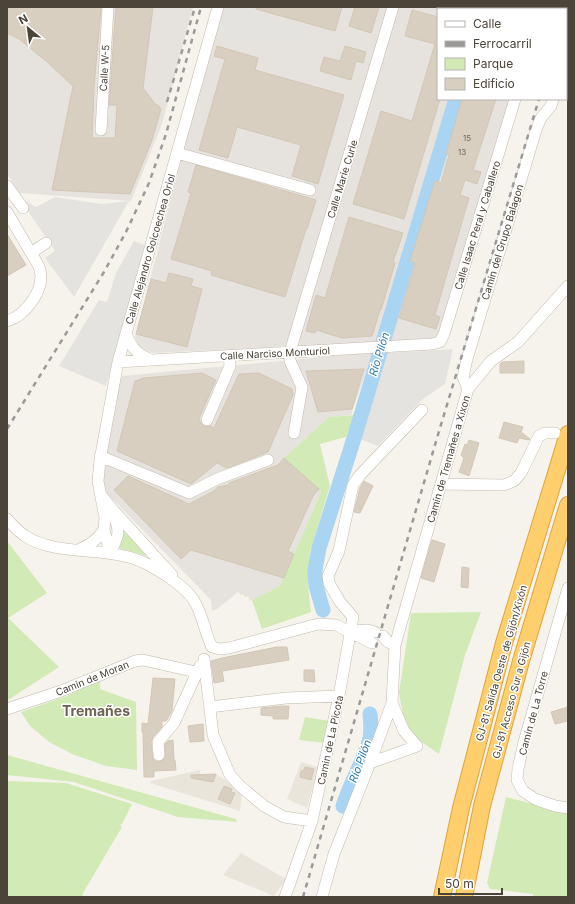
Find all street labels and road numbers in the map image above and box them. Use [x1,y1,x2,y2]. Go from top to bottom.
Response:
street label: Calle W-5 [97,44,111,92]
street label: Calle Marie Curie [324,138,360,220]
street label: Calle Isaac Peral y Caballero [452,159,502,291]
street label: Calle Alejandro Goicoechea Oriol [123,172,177,326]
street label: Camin del Grupo Balagon [479,183,525,301]
street label: Calle Narciso Monturiol [220,344,330,362]
street label: Camín de Tremañes a Xixon [424,394,472,524]
street label: GJ-81 Salida Oeste de Gijón/Xixón [473,583,529,742]
street label: GJ-81 Acceso Sur a Gijón [490,640,532,760]
street label: Camin de Moran [54,658,130,698]
street label: Camín de La Torre [516,669,550,756]
street label: Camin de La Picota [315,694,345,786]

